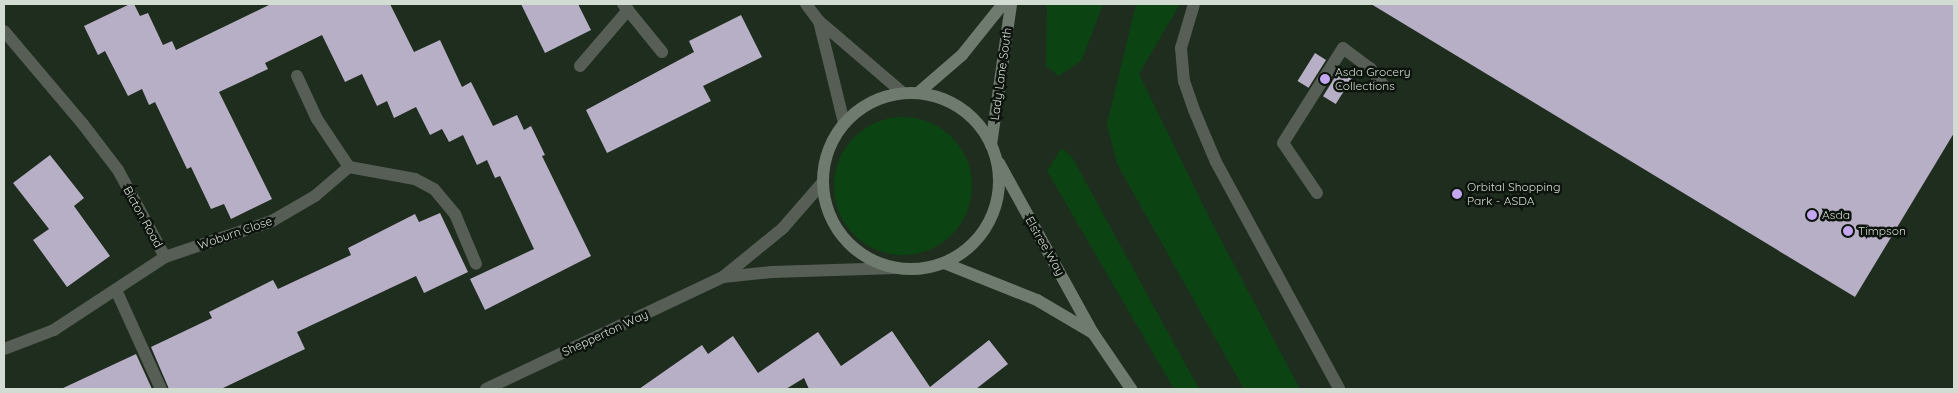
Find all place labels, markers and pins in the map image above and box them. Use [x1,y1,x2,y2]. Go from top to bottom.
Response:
place label: Asda Grocery Collections [1335,65,1411,93]
marker: Asda Grocery Collections [1319,73,1331,85]
place label: Orbital Shopping Park - ASDA [1467,180,1560,208]
marker: Orbital Shopping Park - ASDA [1451,188,1463,200]
place label: Asda [1822,208,1850,222]
marker: Asda [1806,209,1818,221]
place label: Timpson [1858,224,1906,238]
marker: Timpson [1842,225,1854,237]

